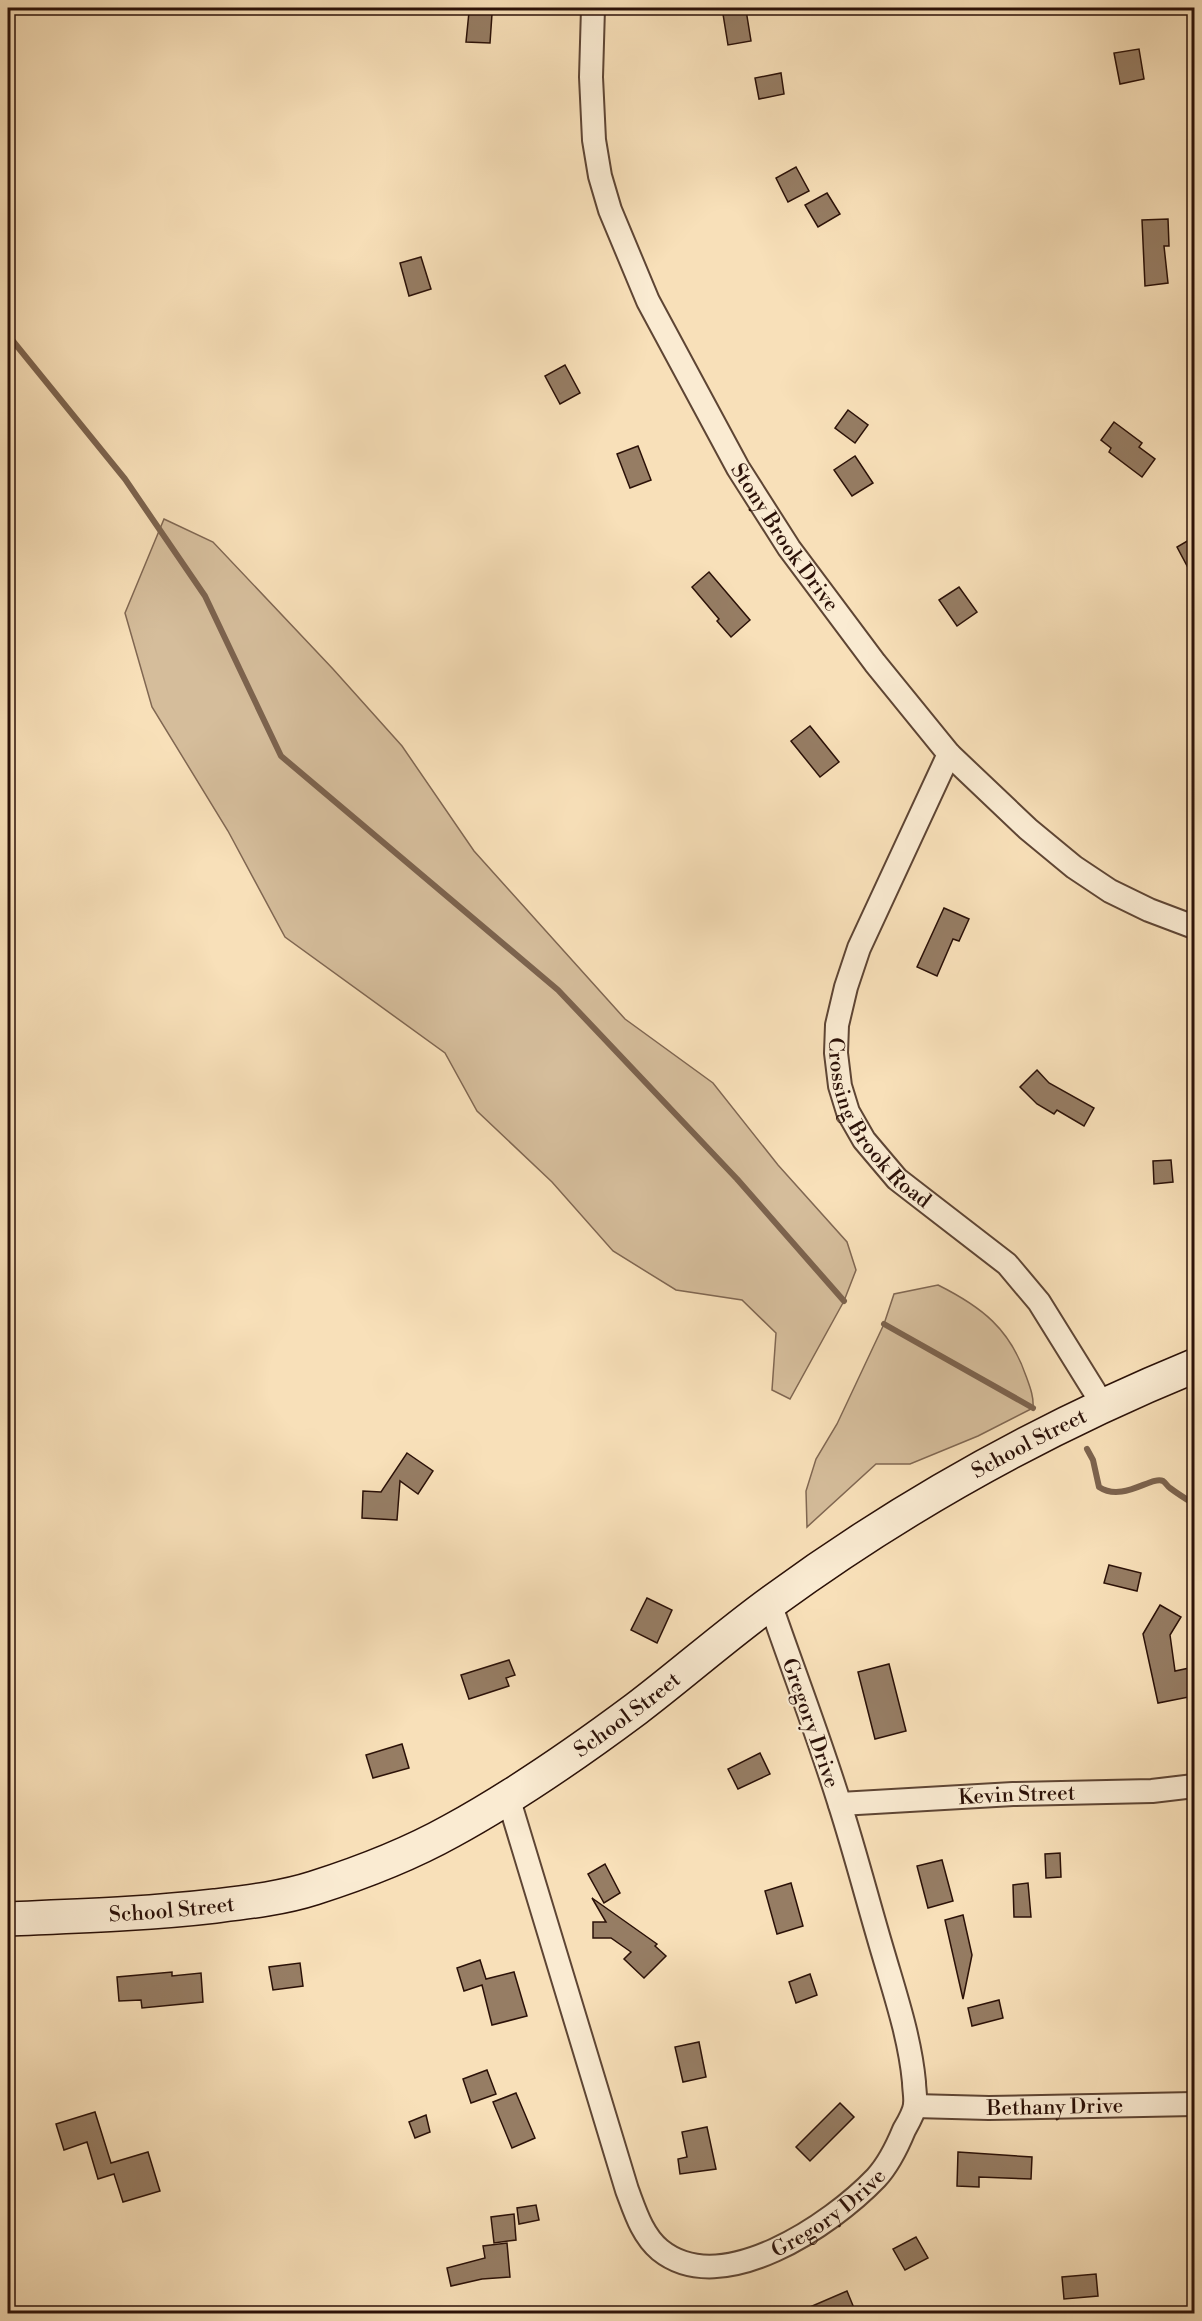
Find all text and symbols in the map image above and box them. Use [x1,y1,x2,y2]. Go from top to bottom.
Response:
street label: Stony Brook Drive [724,459,844,617]
street label: Crossing Brook Road [822,1037,936,1215]
street label: School Street [967,1403,1092,1485]
street label: Gregory Drive [776,1655,844,1792]
street label: School Street [569,1667,686,1764]
street label: Kevin Street [958,1781,1076,1811]
street label: School Street [108,1892,237,1929]
street label: Bethany Drive [985,2093,1124,2122]
street label: Gregory Drive [767,2164,892,2264]

